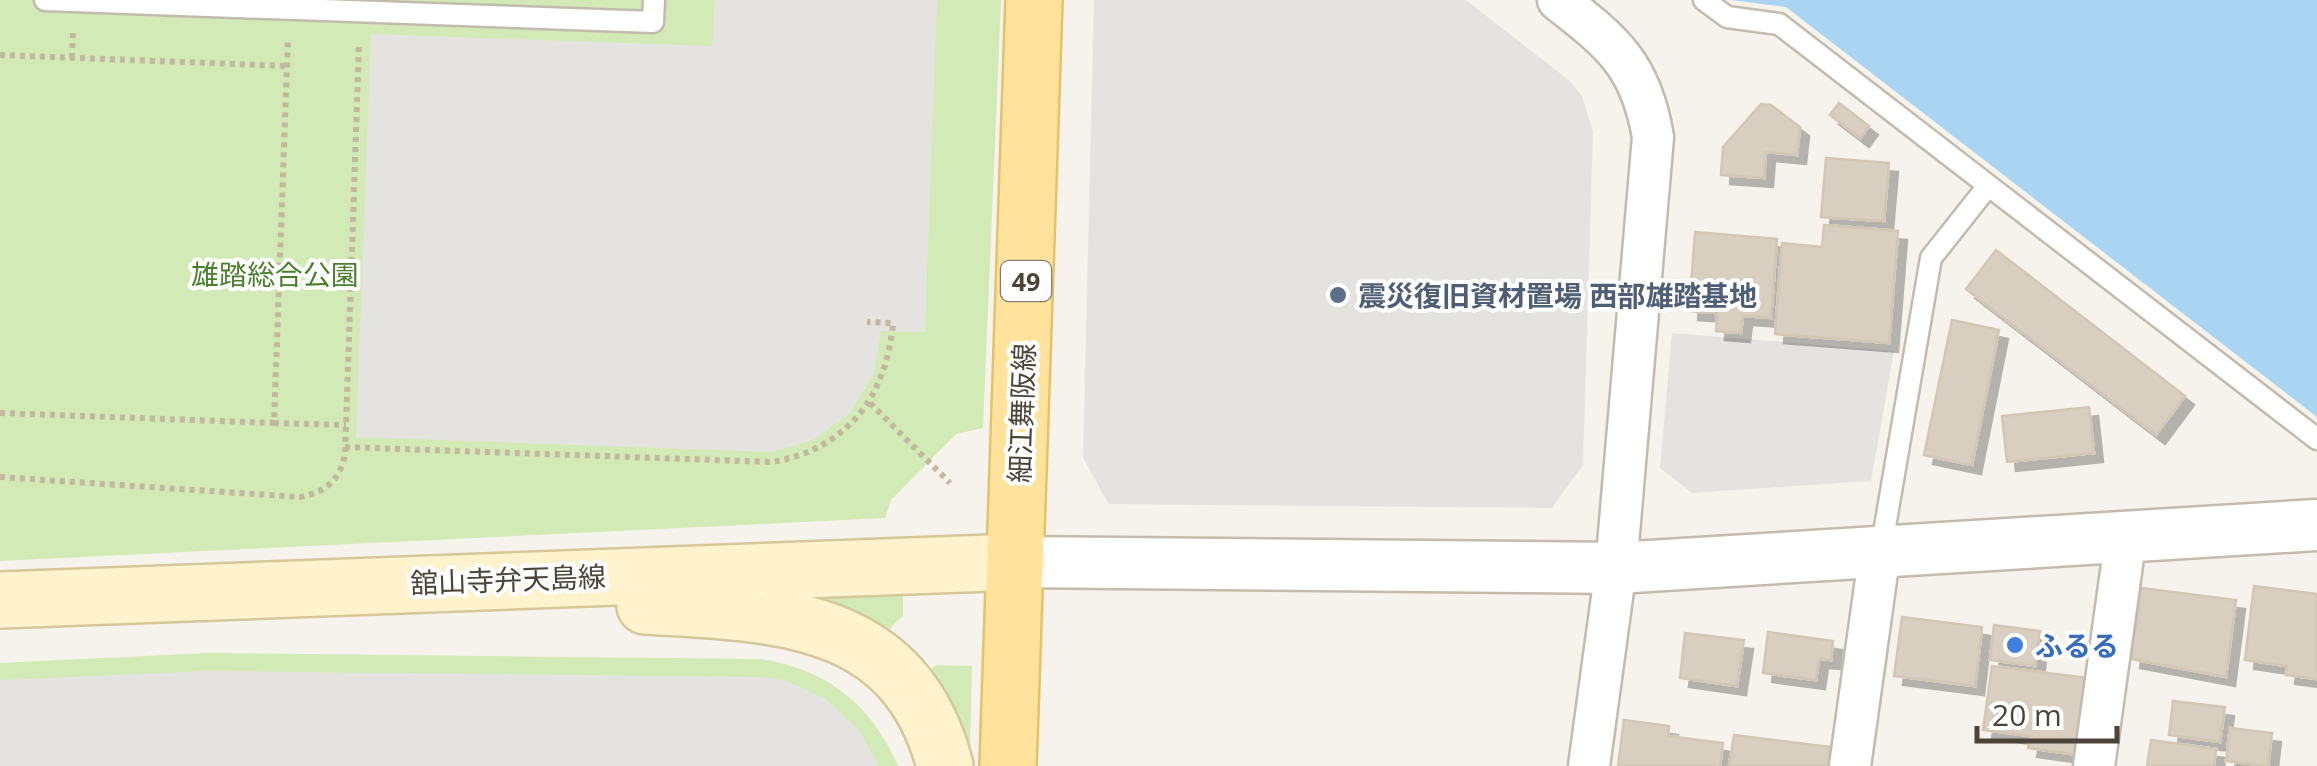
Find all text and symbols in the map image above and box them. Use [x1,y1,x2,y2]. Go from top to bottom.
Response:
park label: 雄踏総合公園 [191,255,359,293]
road number: 49 [1001,261,1051,301]
place label: 震災復旧資材置場 西部雄踏基地 [1358,276,1757,314]
marker: 震災復旧資材置場 西部雄踏基地 [1327,284,1349,306]
street label: 細江舞阪線 [1000,342,1042,484]
street label: 舘山寺弁天島線 [409,557,607,601]
place label: ふるる [2035,626,2119,664]
marker: ふるる [2004,634,2026,656]
scale bar [1977,681,2117,743]
text: 20 m [1992,694,2062,735]

